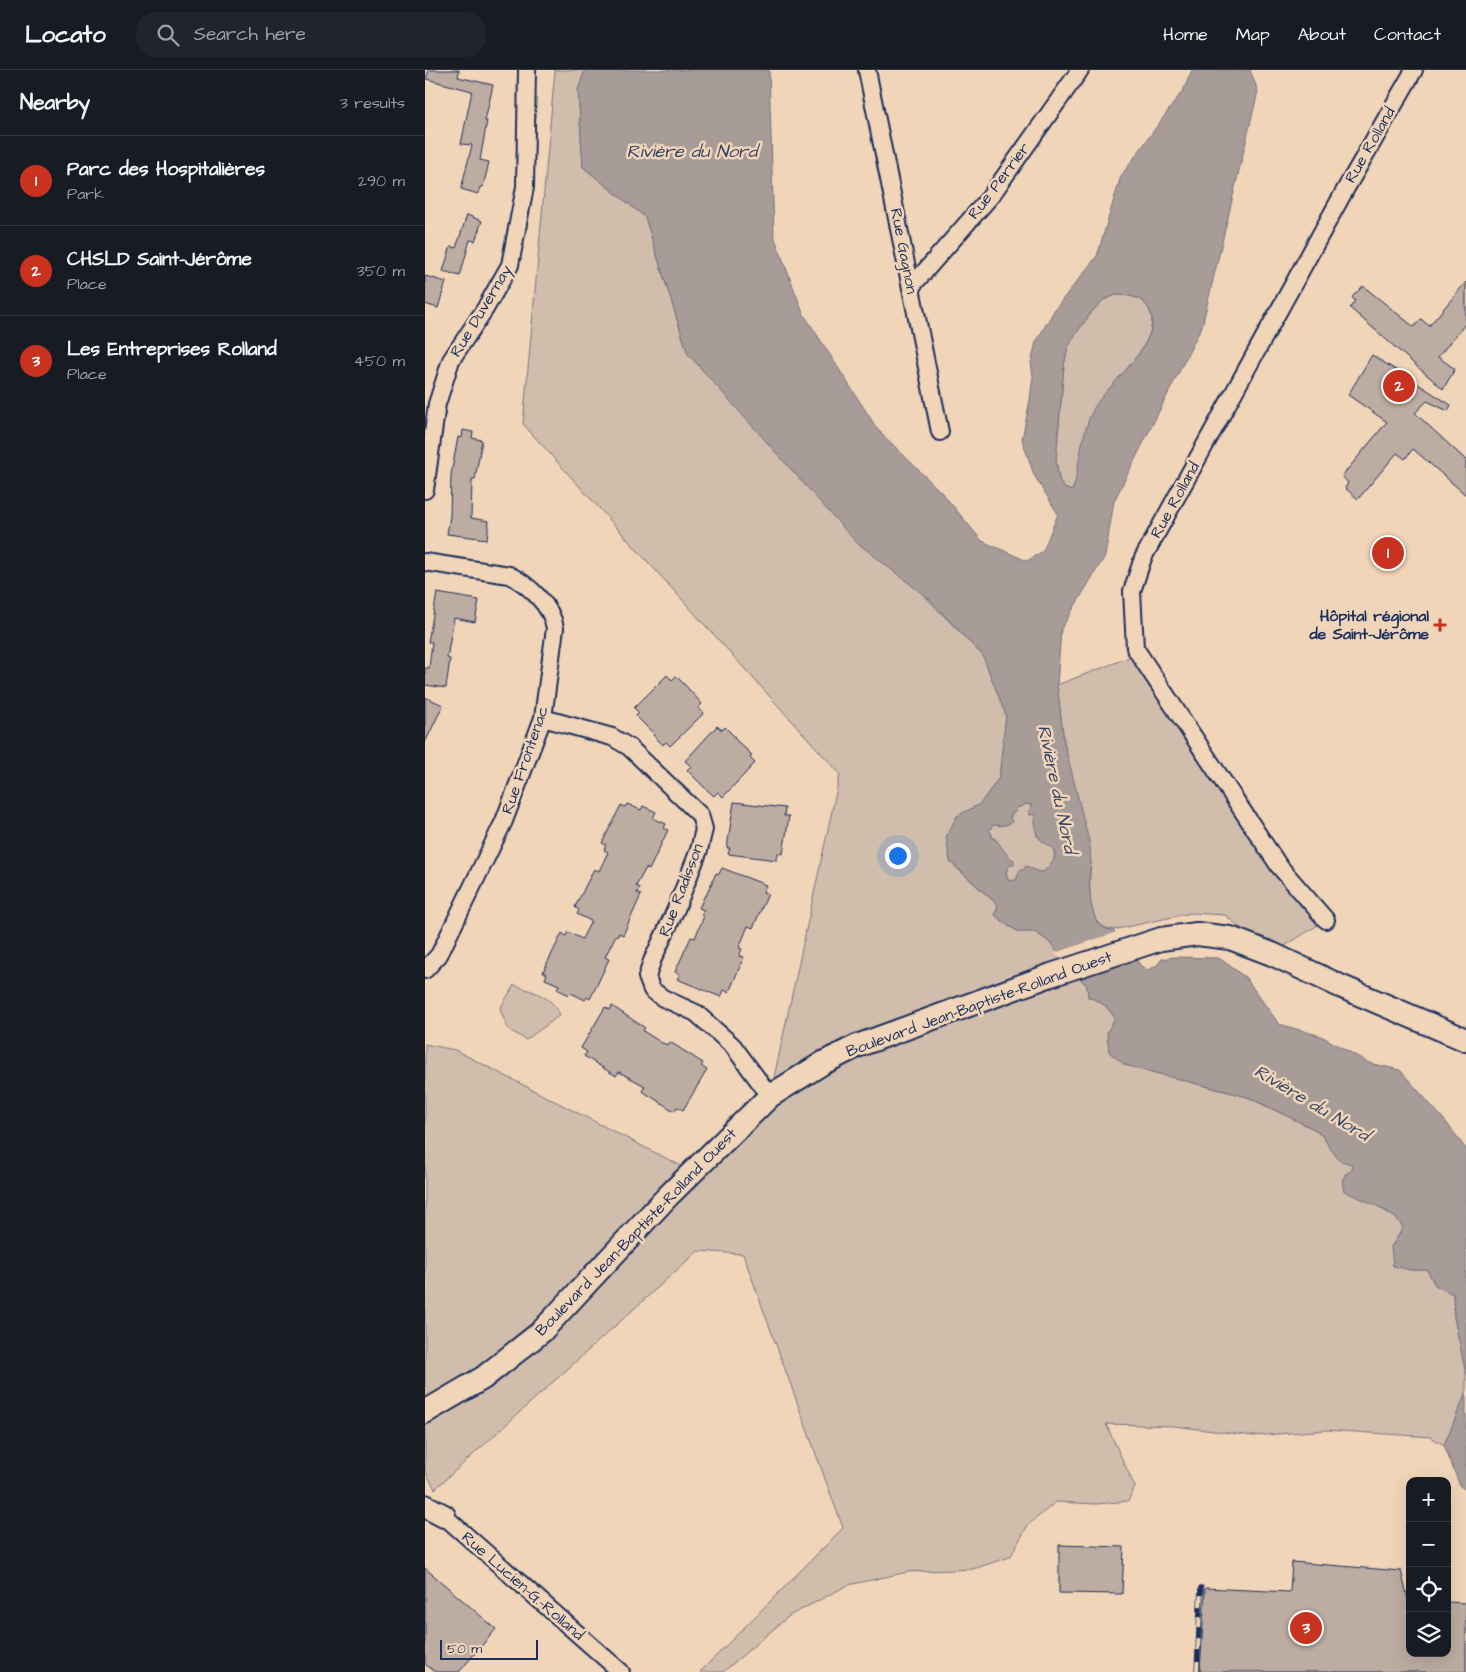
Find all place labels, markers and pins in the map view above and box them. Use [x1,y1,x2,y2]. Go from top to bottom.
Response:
pin: 2 [1383,367,1415,405]
pin: 1 [1372,534,1404,572]
place label: Hôpital régional de Saint-Jérôme [1308,605,1429,645]
marker: Hôpital régional de Saint-Jérôme [1433,618,1447,632]
pin: 3 [1290,1609,1322,1647]

